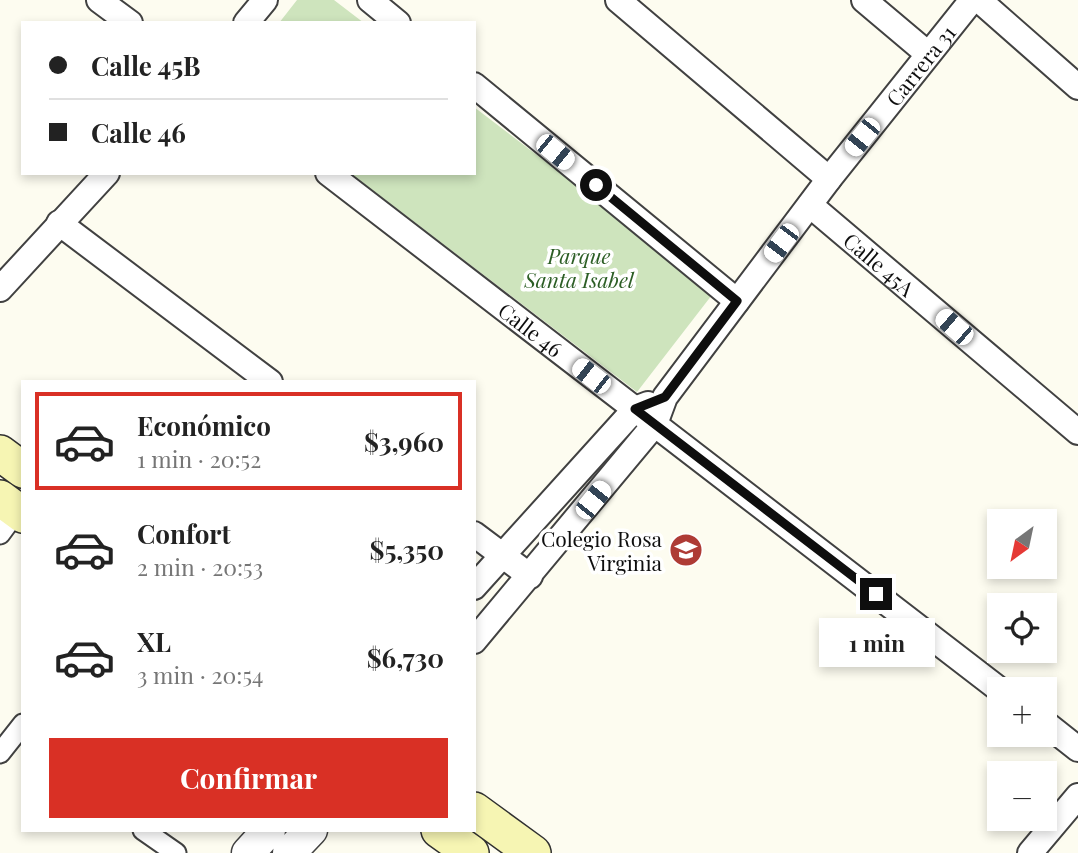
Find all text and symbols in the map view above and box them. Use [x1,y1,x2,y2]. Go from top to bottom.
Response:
street label: Carrera 31 [879,19,961,111]
text: Calle 45B [91,48,201,83]
car [841,114,884,160]
text: Calle 46 [91,115,186,150]
car [533,131,578,173]
route start [580,169,612,201]
car [760,220,803,266]
street label: Calle 45A [838,226,921,302]
park label: Parque Santa Isabel [523,241,635,293]
street label: Calle 46 [493,296,569,363]
car [932,305,977,349]
car [568,355,615,397]
text: Económico [137,408,271,443]
icon: car [53,410,116,473]
text: $3,960 [364,424,444,459]
text: 1 min · 20:52 [137,443,261,474]
car [572,477,615,523]
north arrow [987,509,1057,579]
map controls [987,509,1057,831]
text: Confort [137,516,231,551]
icon: car [53,518,116,581]
place label: Colegio Rosa Virginia [541,524,663,576]
school or university icon: Colegio Rosa Virginia [667,531,705,569]
text: $5,350 [370,532,444,567]
text: 2 min · 20:53 [137,551,263,582]
route end [860,578,892,610]
button: locate [987,593,1057,663]
callout: 1 min [818,618,934,668]
text: XL [137,624,171,659]
icon: car [53,626,116,689]
text: 1 min [849,627,905,658]
text: $6,730 [367,640,444,675]
text: 3 min · 20:54 [137,659,263,690]
button: + [987,677,1057,747]
button: Confirmar [49,738,448,818]
button: − [987,761,1057,831]

